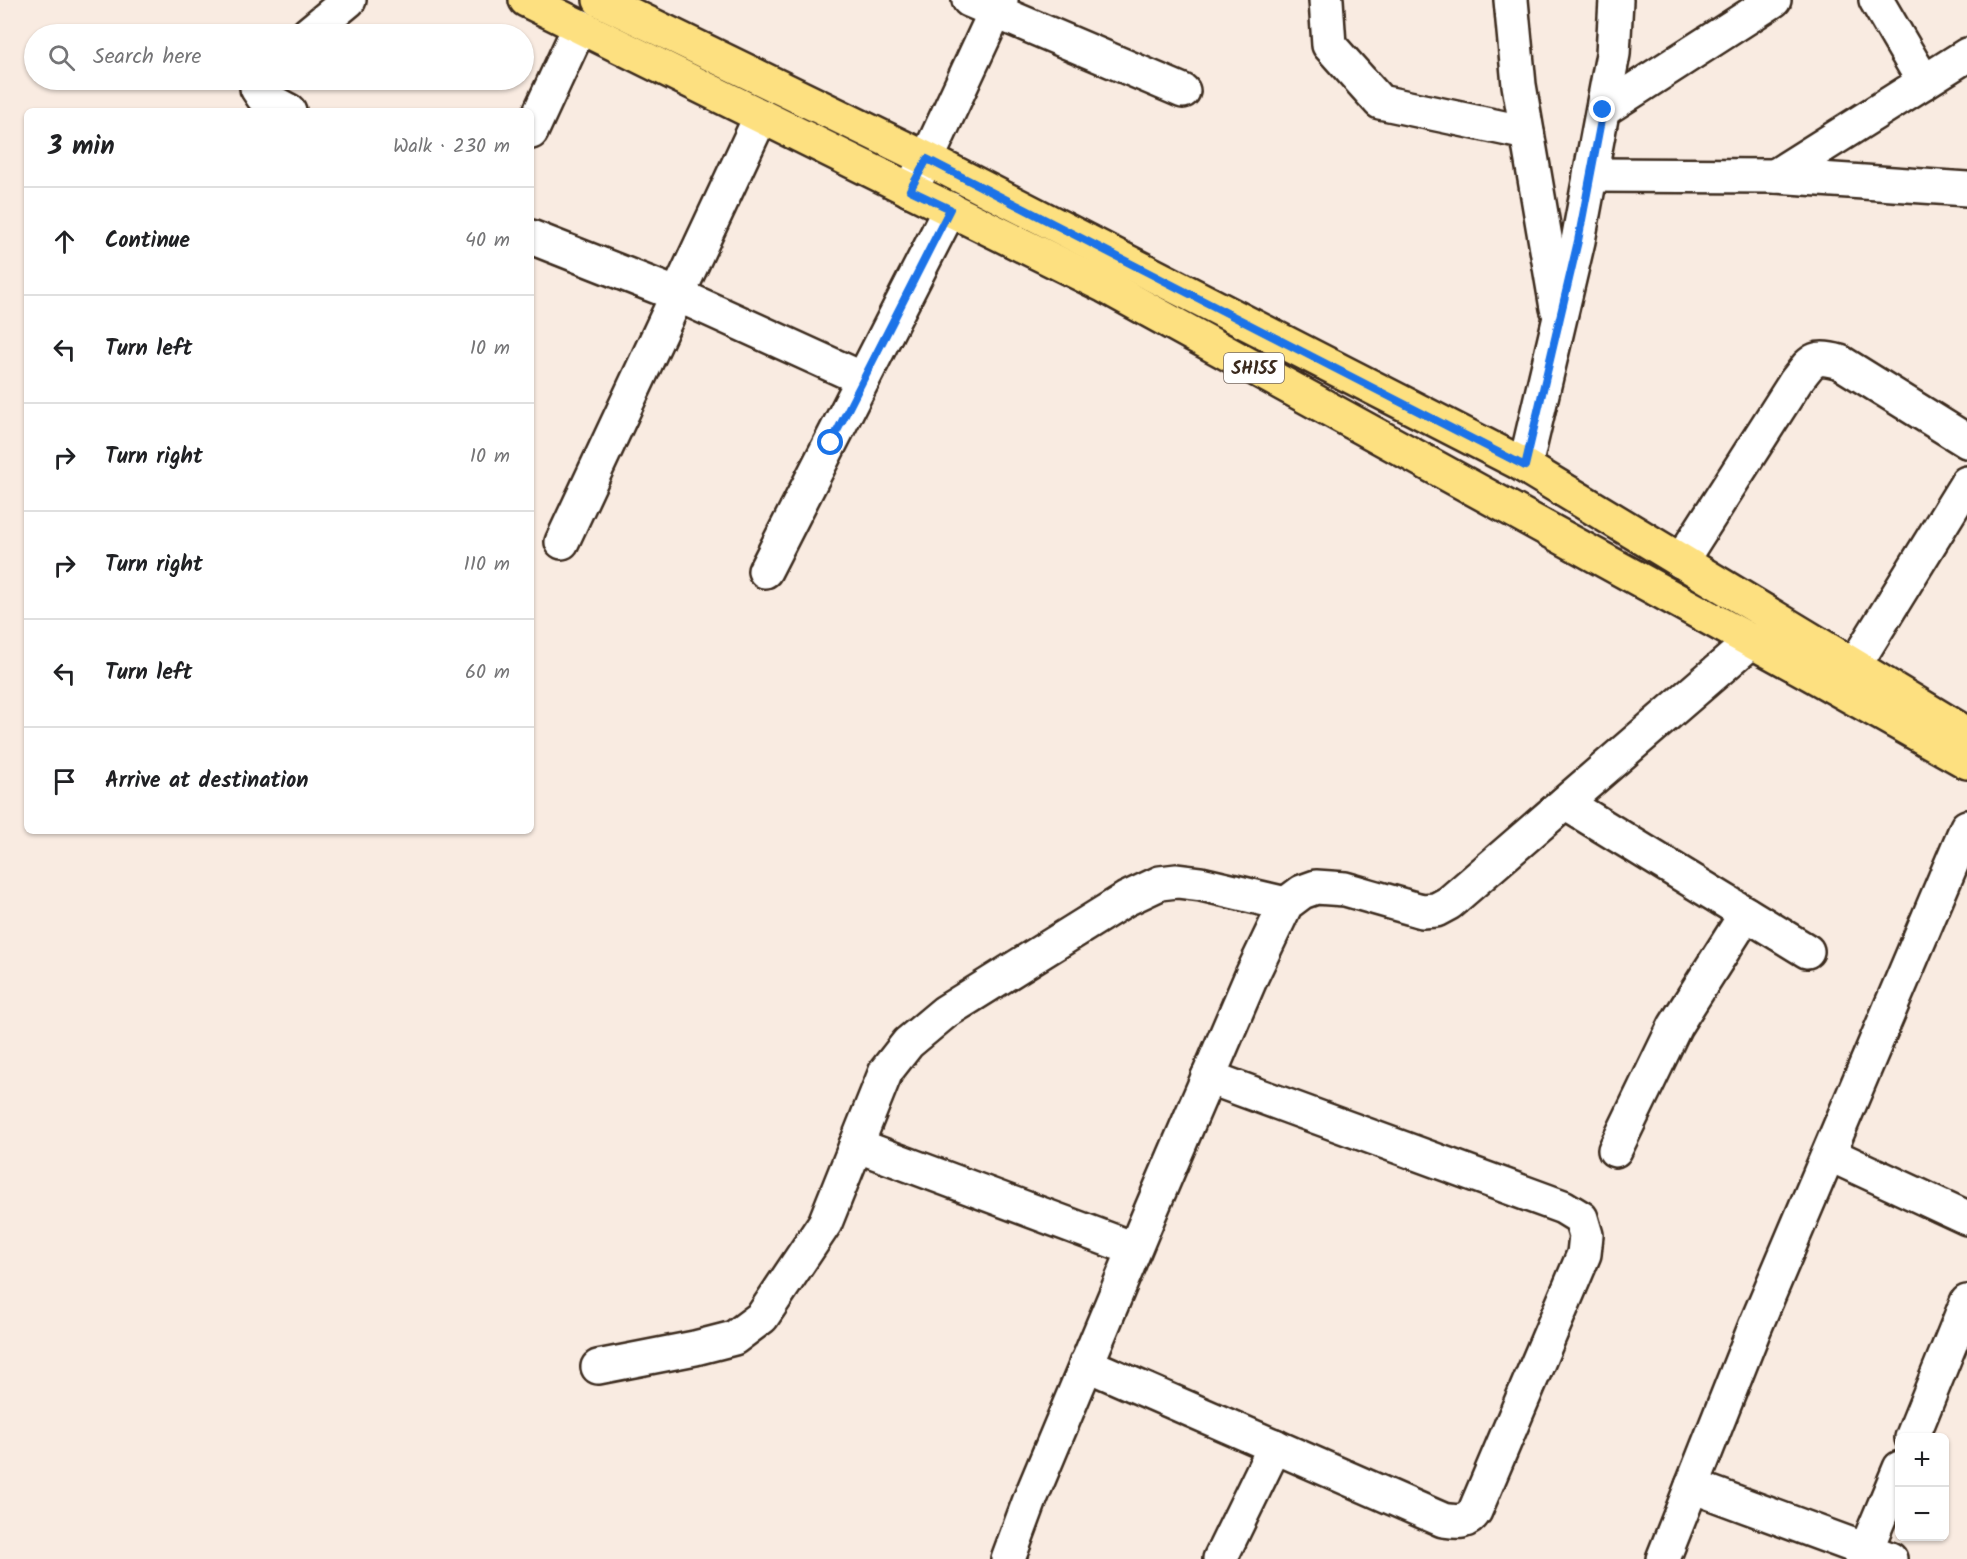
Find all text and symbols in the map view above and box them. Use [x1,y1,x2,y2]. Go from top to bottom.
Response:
search box [24,24,534,90]
text: Search here [93,40,201,75]
icon: search [45,41,78,74]
route end [1589,96,1615,122]
text: 3 min [48,126,115,168]
text: Walk · 230 m [393,131,510,163]
text: Continue [105,224,190,259]
icon: ahead [48,225,81,258]
text: 40 m [465,225,510,257]
text: Turn left [105,332,192,367]
icon: left [48,333,81,366]
text: 10 m [470,333,510,365]
road number: SH155 [1224,353,1284,383]
route start [817,429,843,455]
text: Turn right [105,440,203,475]
icon: right [48,441,81,474]
text: 10 m [470,441,510,473]
text: Turn right [105,548,203,583]
icon: right [48,549,81,582]
text: 110 m [464,549,510,581]
text: Turn left [105,656,192,691]
icon: left [48,657,81,690]
text: 60 m [465,657,510,689]
text: Arrive at destination [105,764,308,799]
icon: arrive [48,765,81,798]
map controls [1895,1433,1949,1541]
button: + [1895,1433,1949,1487]
button: − [1895,1487,1949,1541]

